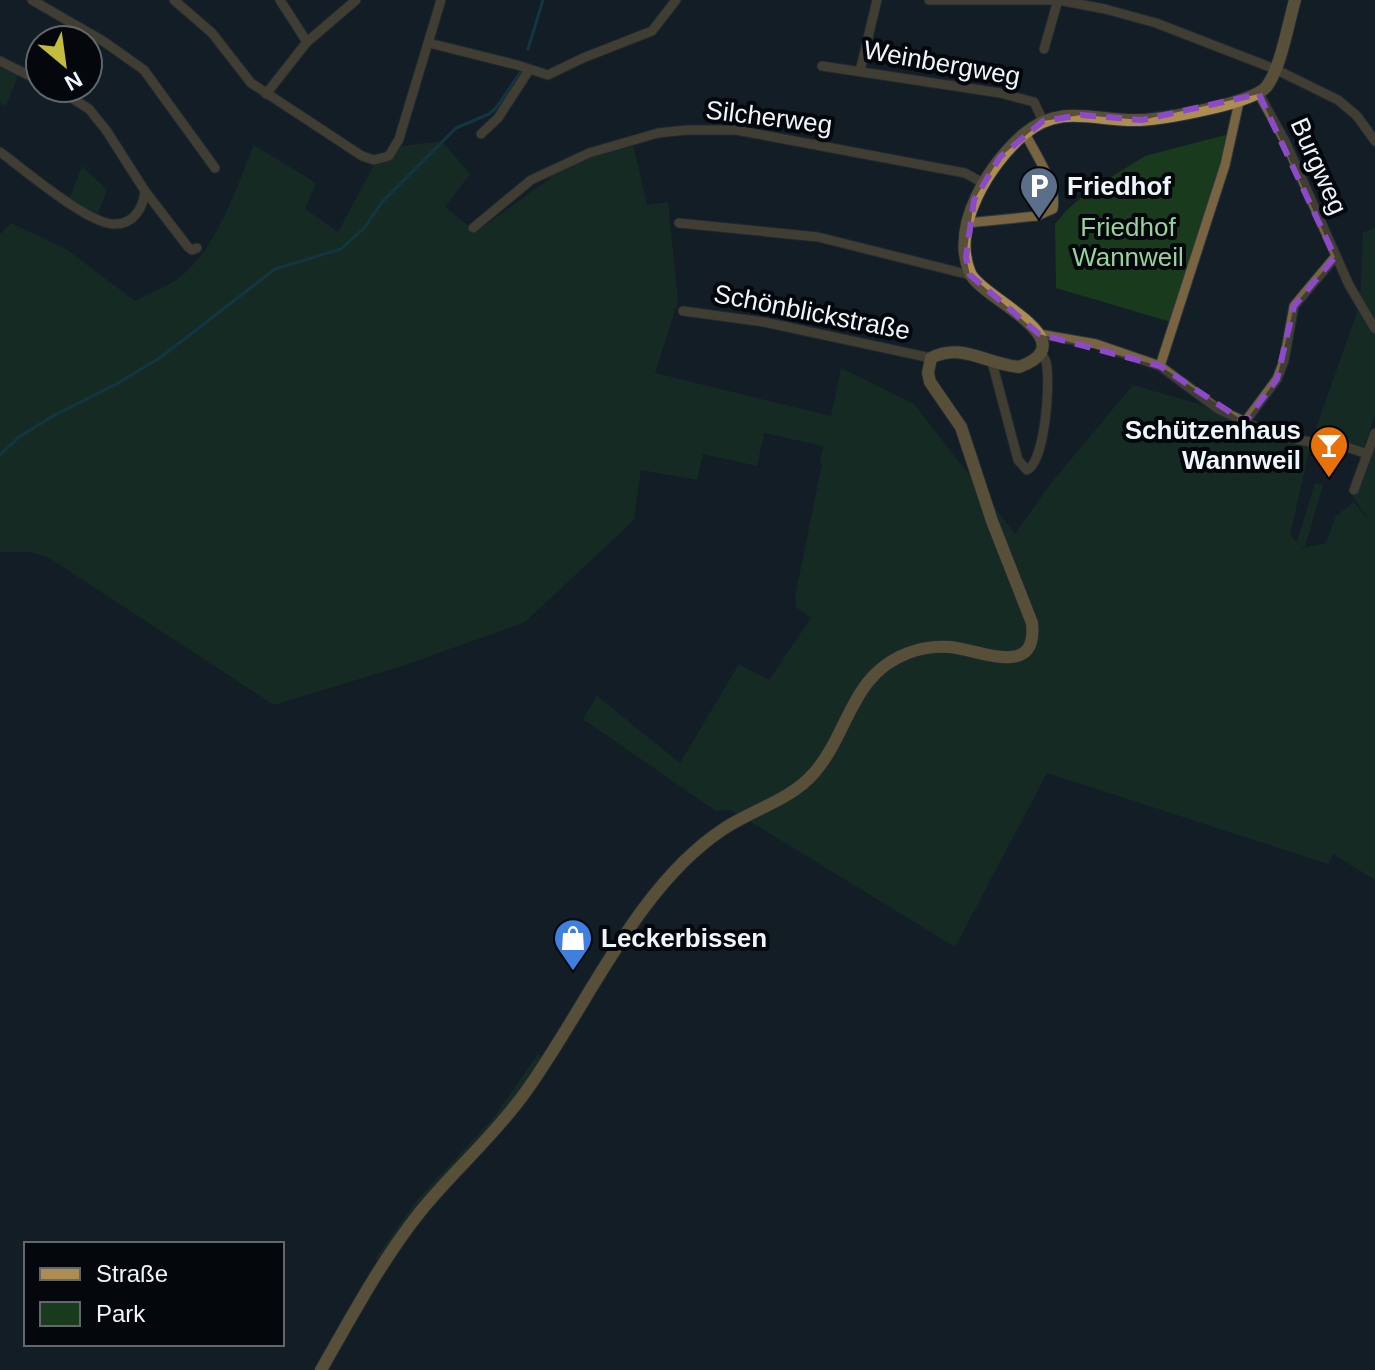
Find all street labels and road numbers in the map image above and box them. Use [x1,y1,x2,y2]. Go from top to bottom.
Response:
street label: Weinbergweg [861,34,1023,92]
street label: Silcherweg [704,94,834,140]
street label: Burgweg [1284,113,1354,219]
street label: Schönblickstraße [711,278,913,346]

